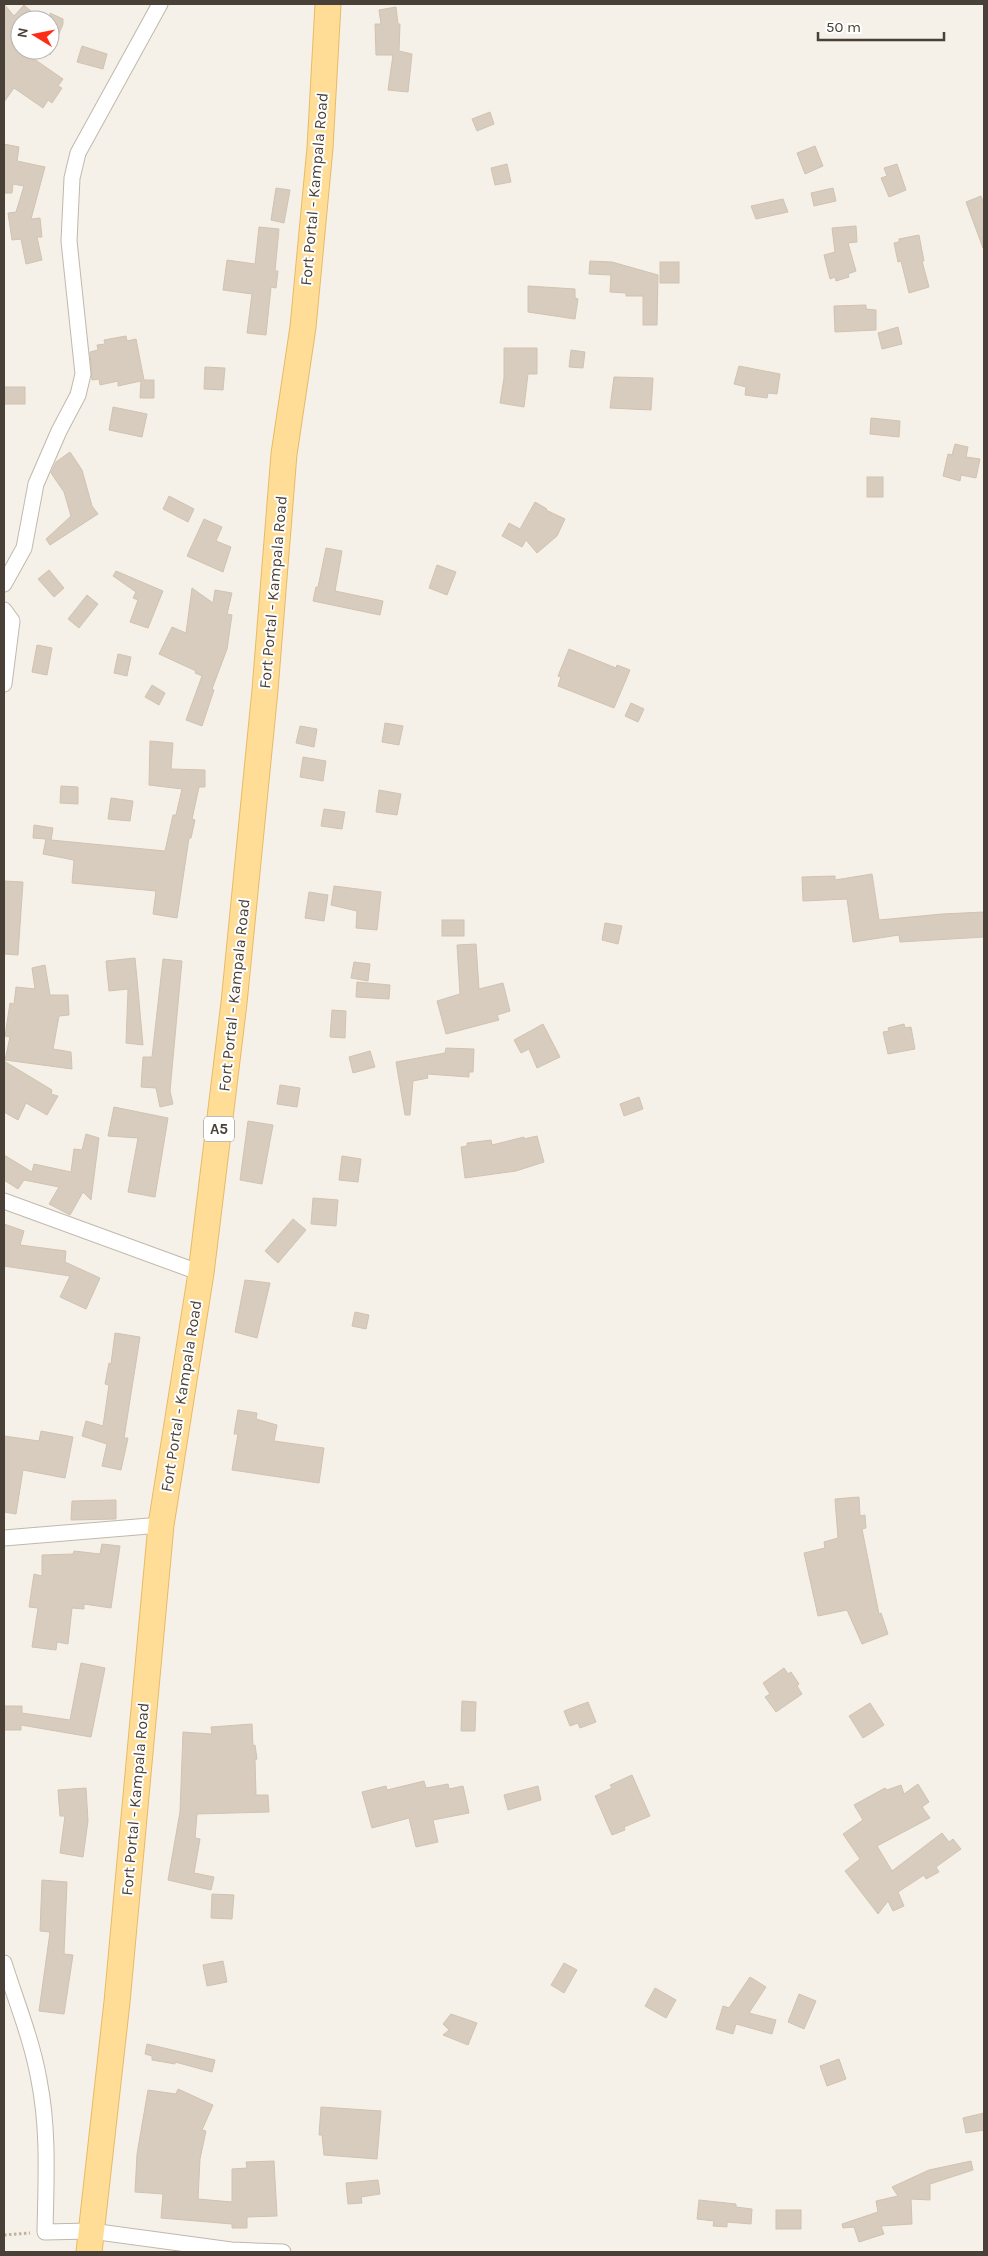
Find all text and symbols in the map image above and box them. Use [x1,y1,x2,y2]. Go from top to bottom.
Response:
north arrow [10,10,60,60]
scale bar [818,10,944,42]
text: 50 m [826,18,861,36]
text: N [13,26,32,39]
street label: Fort Portal - Kampala Road [296,92,332,286]
street label: Fort Portal - Kampala Road [255,495,291,689]
street label: Fort Portal - Kampala Road [214,898,254,1092]
road number: A5 [204,1116,234,1142]
street label: Fort Portal - Kampala Road [156,1299,206,1493]
street label: Fort Portal - Kampala Road [117,1702,153,1896]

